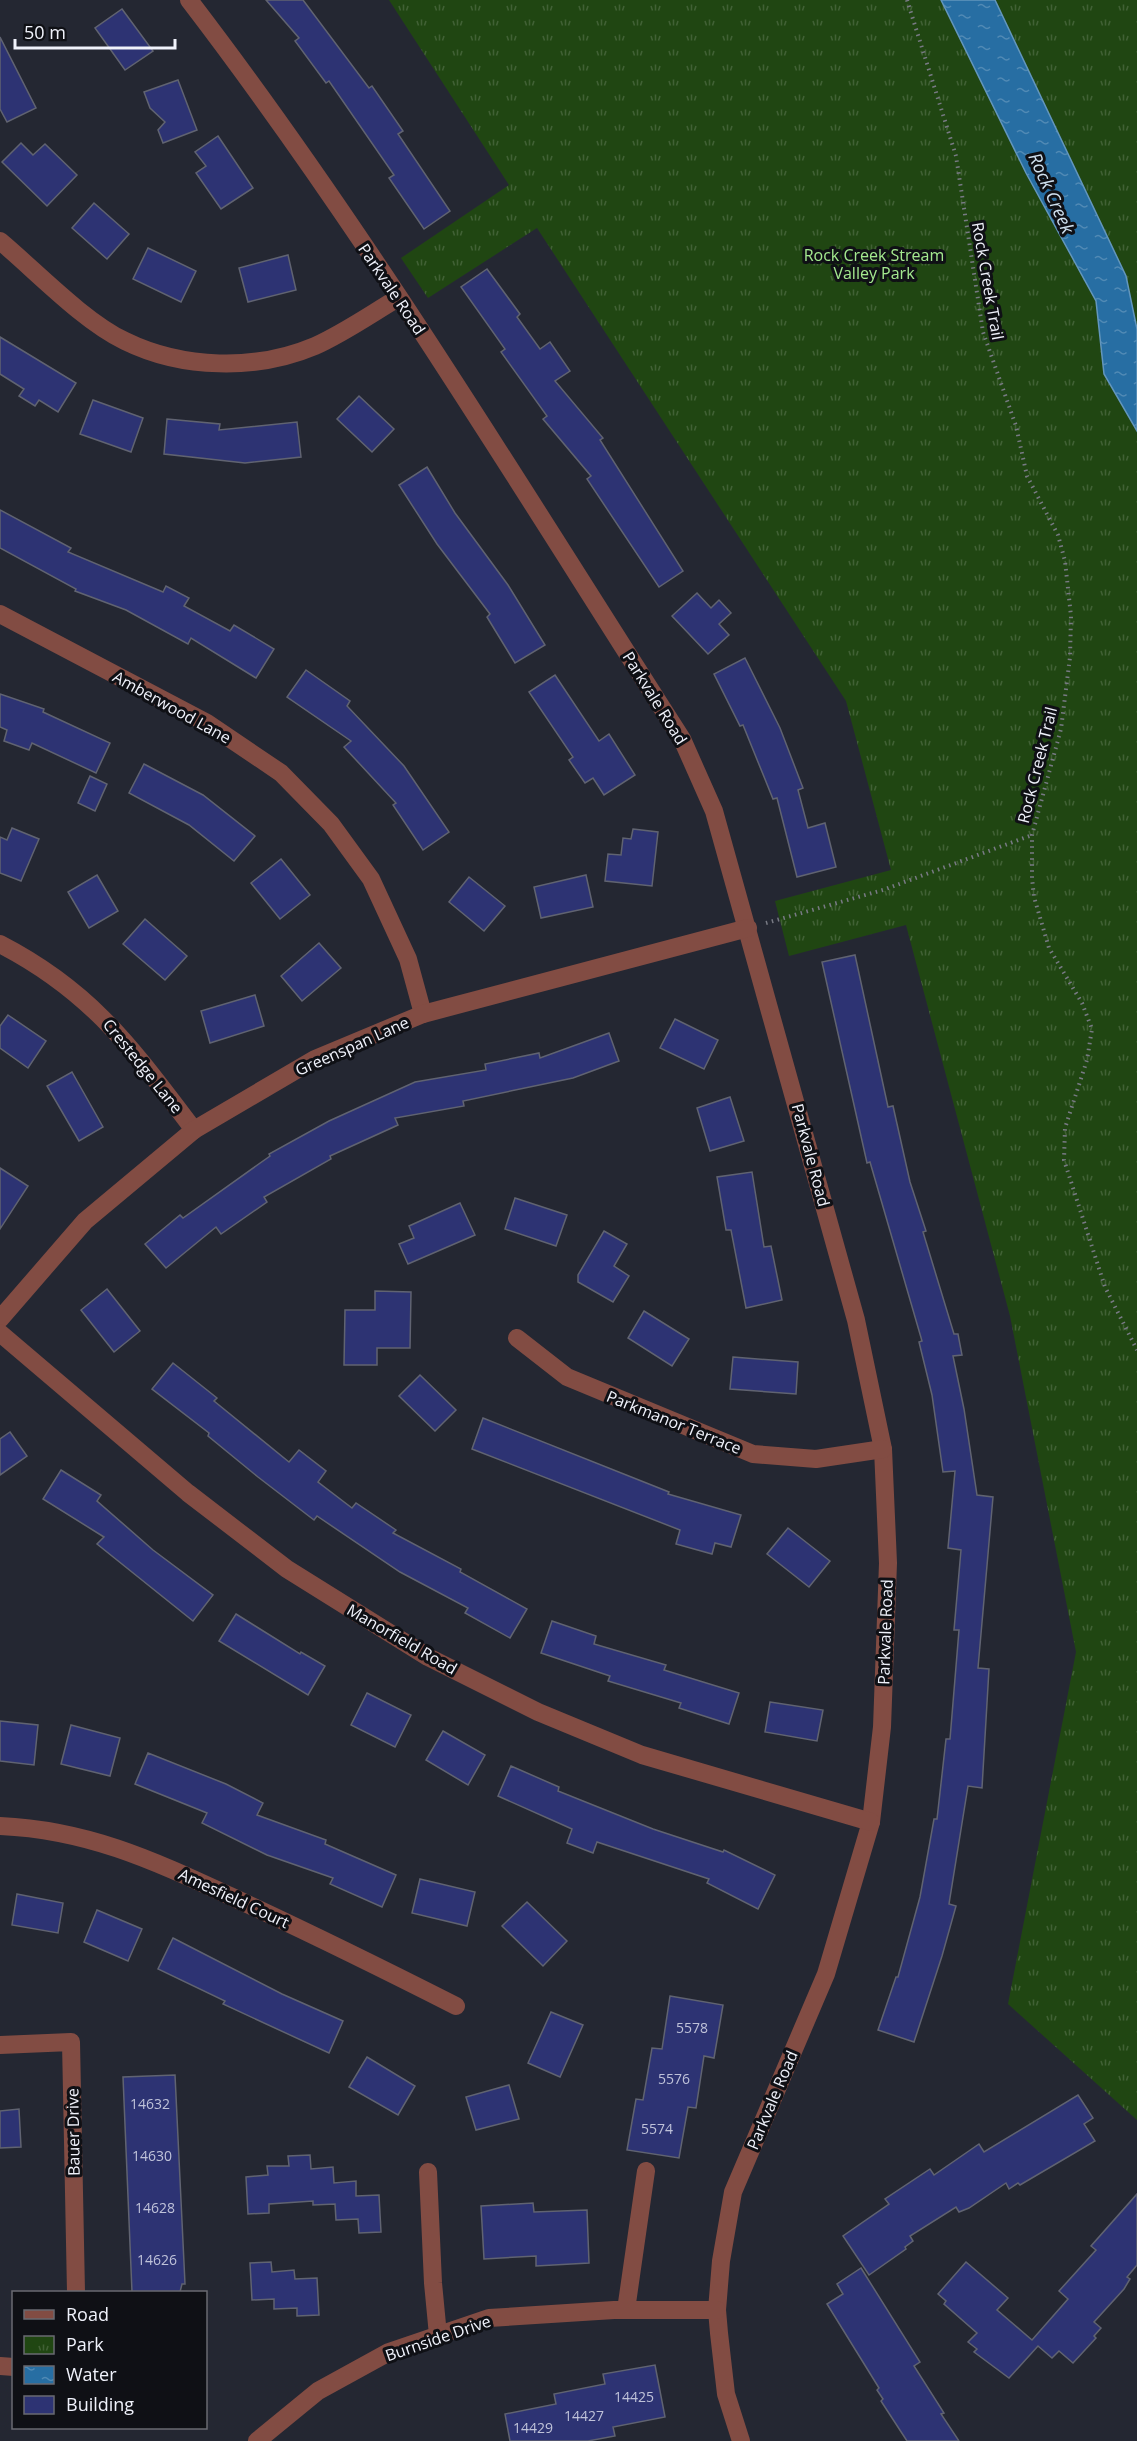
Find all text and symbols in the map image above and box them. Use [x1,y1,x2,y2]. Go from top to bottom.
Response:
scale bar [15,12,176,50]
text: 50 m [24,20,66,44]
water label: Rock Creek [1023,149,1081,238]
street label: Rock Creek Trail [967,220,1009,342]
street label: Parkvale Road [353,239,431,339]
park label: Rock Creek Stream Valley Park [804,244,944,284]
street label: Parkvale Road [618,647,692,749]
street label: Amberwood Lane [109,665,235,749]
street label: Rock Creek Trail [1012,705,1062,825]
street label: Greenspan Lane [292,1011,412,1081]
street label: Crestedge Lane [98,1014,188,1118]
street label: Parkvale Road [787,1101,835,1209]
street label: Parkmanor Terrace [603,1385,745,1459]
street label: Parkvale Road [872,1579,898,1685]
street label: Manorfield Road [343,1599,461,1679]
street label: Amesfield Court [175,1863,293,1933]
house number: 5578 [676,2018,708,2037]
street label: Parkvale Road [741,2047,803,2153]
house number: 5576 [658,2069,690,2088]
street label: Bauer Drive [61,2088,85,2176]
house number: 14632 [130,2094,170,2113]
house number: 5574 [641,2119,673,2138]
house number: 14630 [132,2146,172,2165]
house number: 14628 [135,2198,175,2217]
house number: 14626 [137,2250,177,2269]
legend [12,2291,207,2429]
text: Road [66,2302,109,2326]
street label: Burnside Drive [382,2310,494,2366]
text: Park [66,2332,104,2356]
text: Water [66,2362,117,2386]
house number: 14425 [614,2387,654,2406]
text: Building [66,2392,134,2416]
house number: 14427 [564,2406,604,2425]
house number: 14429 [513,2418,553,2437]

